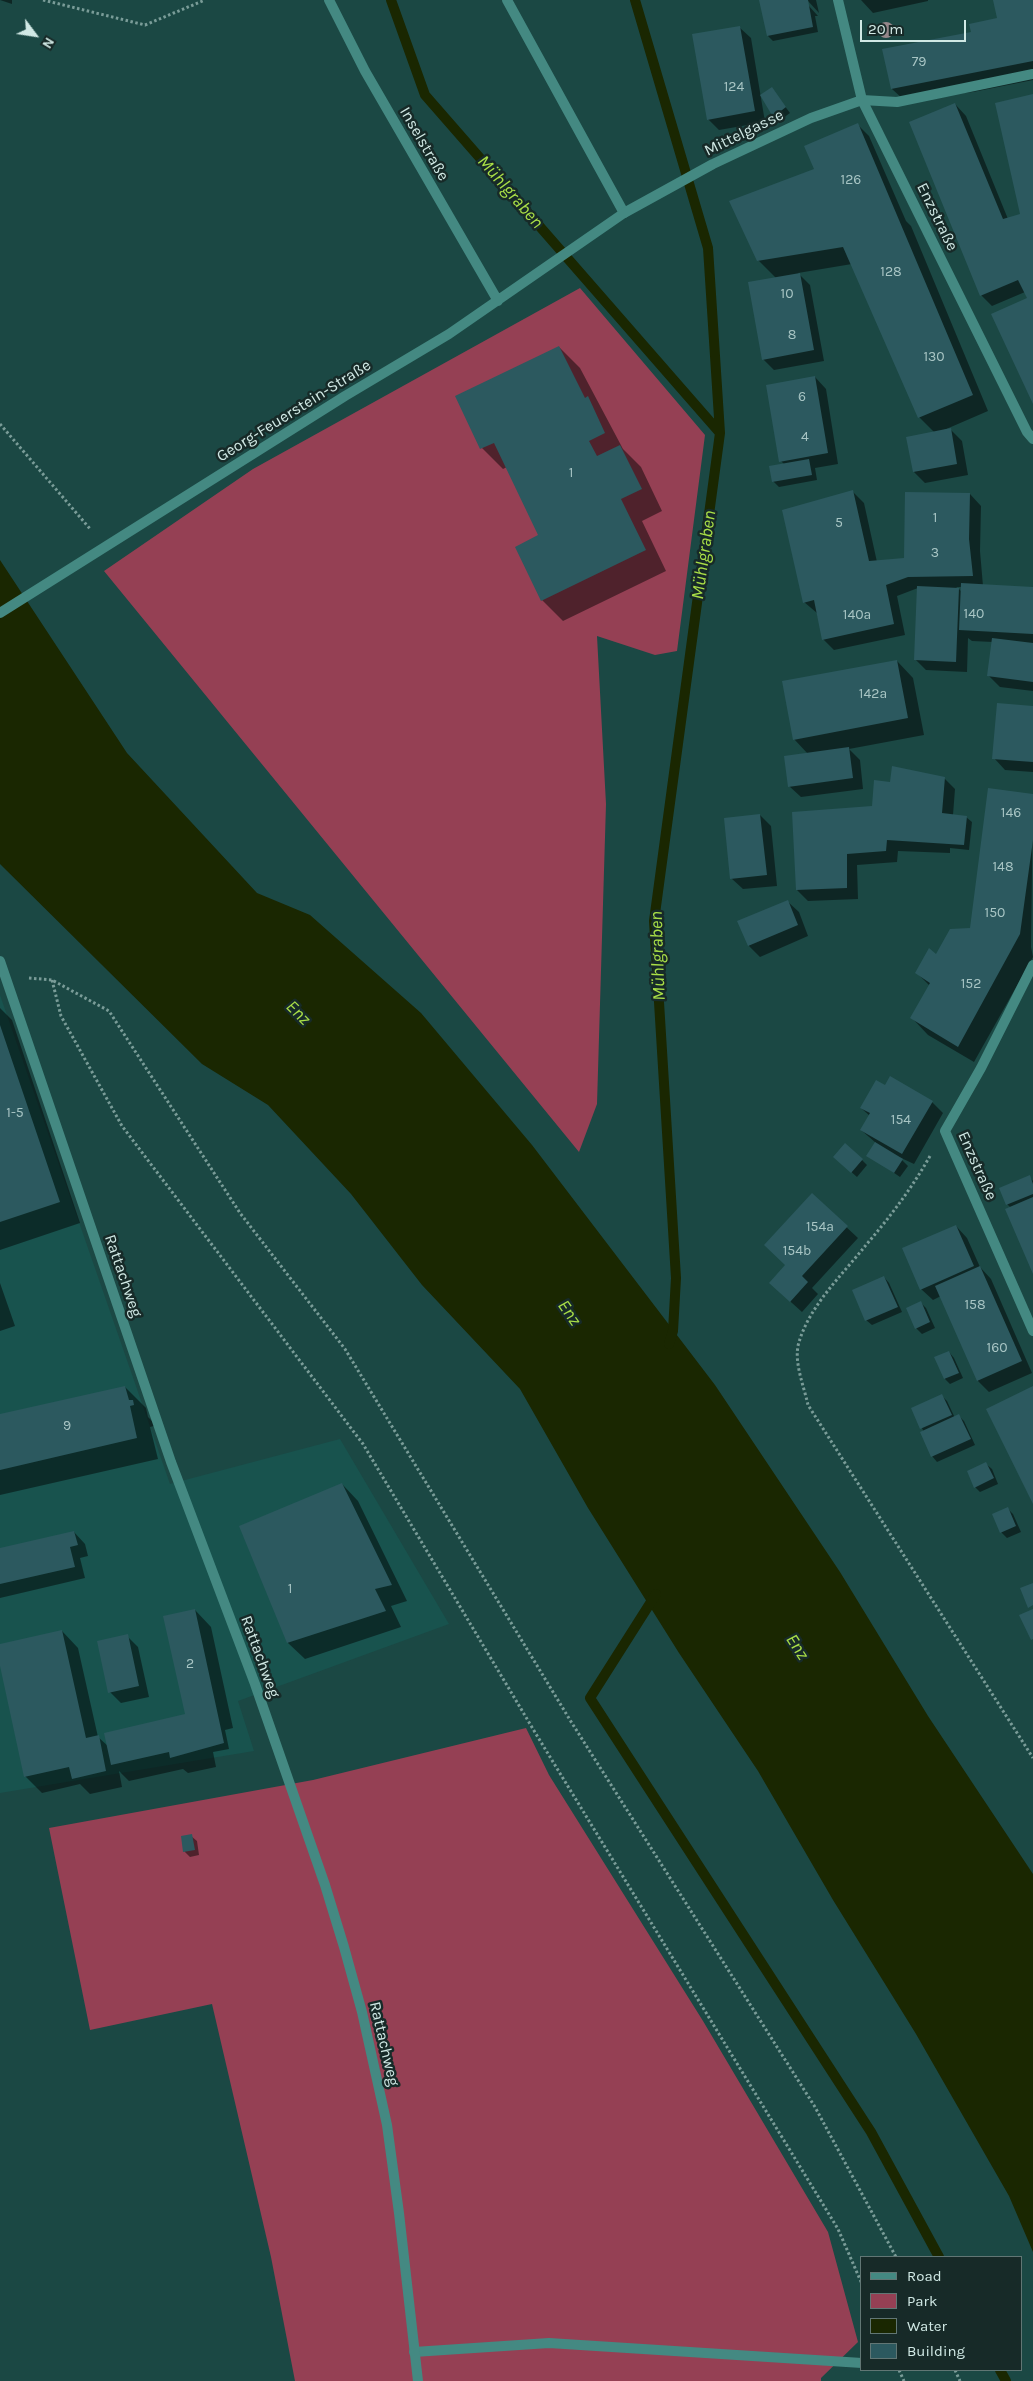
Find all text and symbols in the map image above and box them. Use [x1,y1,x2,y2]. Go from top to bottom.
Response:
north arrow [10,10,60,60]
scale bar [863,10,969,42]
text: 20 m [868,20,903,38]
text: N [38,34,58,52]
house number: 79 [912,54,926,70]
house number: 124 [724,79,744,95]
street label: Inselstraße [395,104,453,184]
street label: Mittelgasse [701,106,787,160]
water label: Mühlgraben [472,151,548,233]
house number: 126 [841,172,861,188]
street label: Enzstraße [912,180,962,254]
house number: 128 [880,264,902,280]
house number: 10 [781,286,793,302]
house number: 8 [788,327,796,343]
house number: 130 [923,349,945,365]
street label: Georg-Feuerstein-Straße [213,356,375,466]
house number: 6 [798,389,806,405]
house number: 4 [801,429,809,445]
house number: 1 [569,465,573,481]
water label: Mühlgraben [687,509,721,601]
house number: 1 [933,510,937,526]
house number: 5 [835,515,843,531]
house number: 3 [931,545,939,561]
house number: 140 [964,606,984,622]
house number: 140a [843,607,871,623]
house number: 142a [859,686,887,702]
house number: 146 [1001,805,1021,821]
house number: 148 [992,859,1014,875]
house number: 150 [985,905,1005,921]
water label: Mühlgraben [646,911,670,1001]
house number: 152 [961,976,981,992]
water label: Enz [281,996,315,1030]
house number: 1-5 [6,1105,24,1121]
house number: 154 [891,1112,911,1128]
street label: Enzstraße [953,1129,1001,1203]
house number: 154a [806,1219,834,1235]
street label: Rattachweg [100,1232,146,1320]
house number: 154b [783,1243,811,1259]
water label: Enz [553,1296,585,1330]
house number: 158 [964,1297,986,1313]
house number: 160 [987,1340,1007,1356]
house number: 9 [63,1418,71,1434]
house number: 1 [288,1581,292,1597]
street label: Rattachweg [236,1613,284,1701]
water label: Enz [781,1630,813,1664]
house number: 2 [186,1656,194,1672]
street label: Rattachweg [365,2000,403,2088]
legend [860,2256,1023,2371]
text: Road [907,2267,942,2285]
text: Park [907,2292,937,2310]
text: Water [907,2317,947,2335]
text: Building [907,2342,965,2360]

